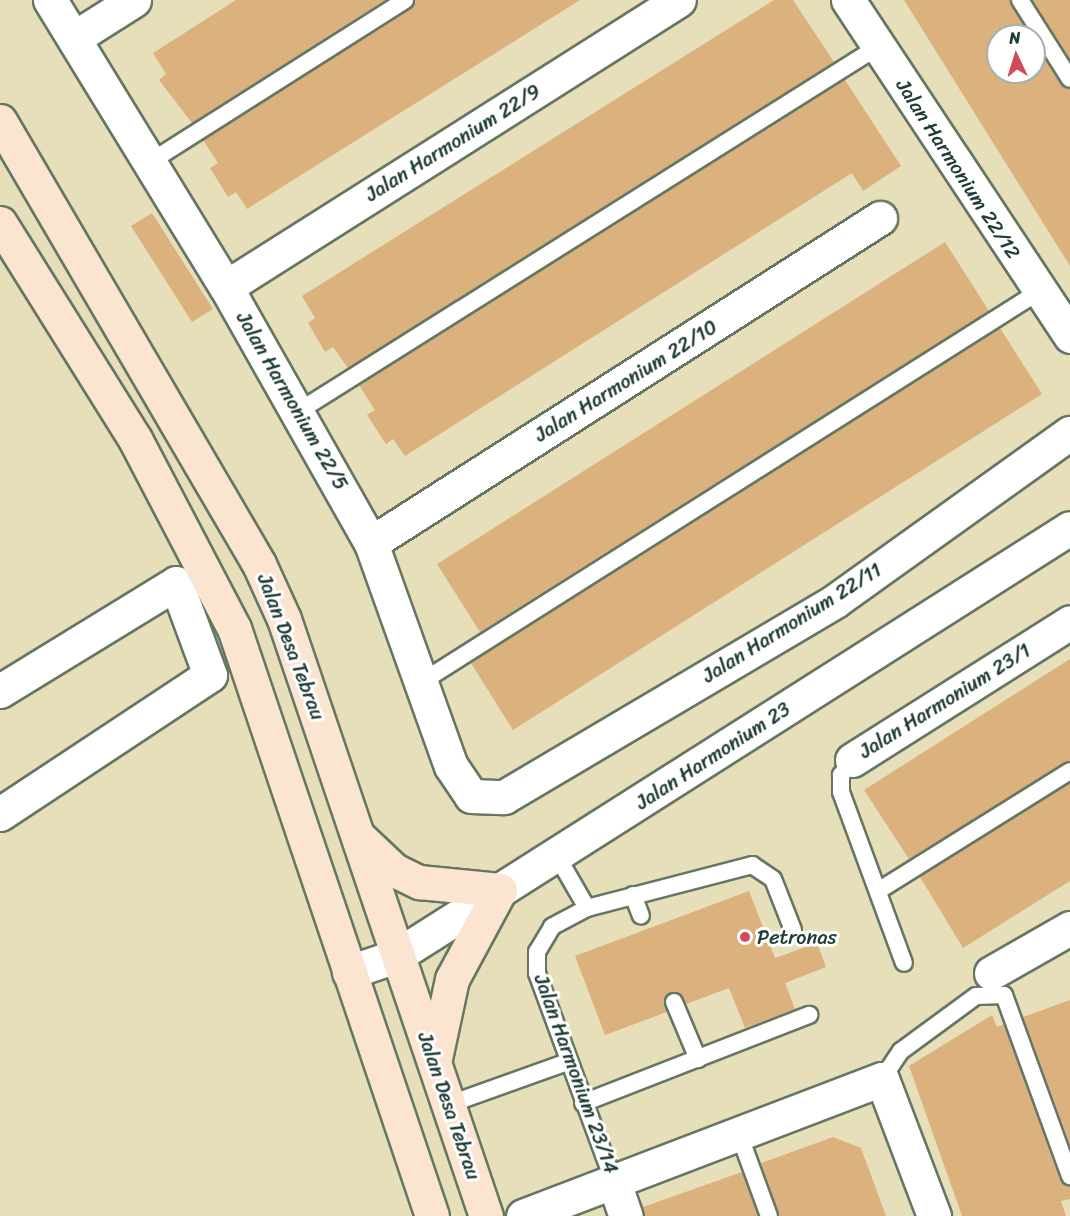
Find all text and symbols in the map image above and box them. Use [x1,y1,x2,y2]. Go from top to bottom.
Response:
text: N [1008,23,1021,52]
north arrow [986,24,1046,84]
street label: Jalan Harmonium 22/12 [891,74,1025,264]
street label: Jalan Harmonium 22/9 [361,79,545,207]
street label: Jalan Harmonium 22/5 [231,308,353,494]
street label: Jalan Harmonium 22/10 [530,315,722,447]
street label: Jalan Harmonium 22/11 [698,558,886,688]
street label: Jalan Desa Tebrau [252,569,330,725]
street label: Jalan Harmonium 23/1 [855,638,1035,764]
street label: Jalan Harmonium 23 [631,697,795,815]
place label: Petronas [757,925,837,949]
marker: Petronas [738,930,752,944]
street label: Jalan Harmonium 23/14 [529,971,623,1177]
street label: Jalan Desa Tebrau [412,1028,486,1184]

